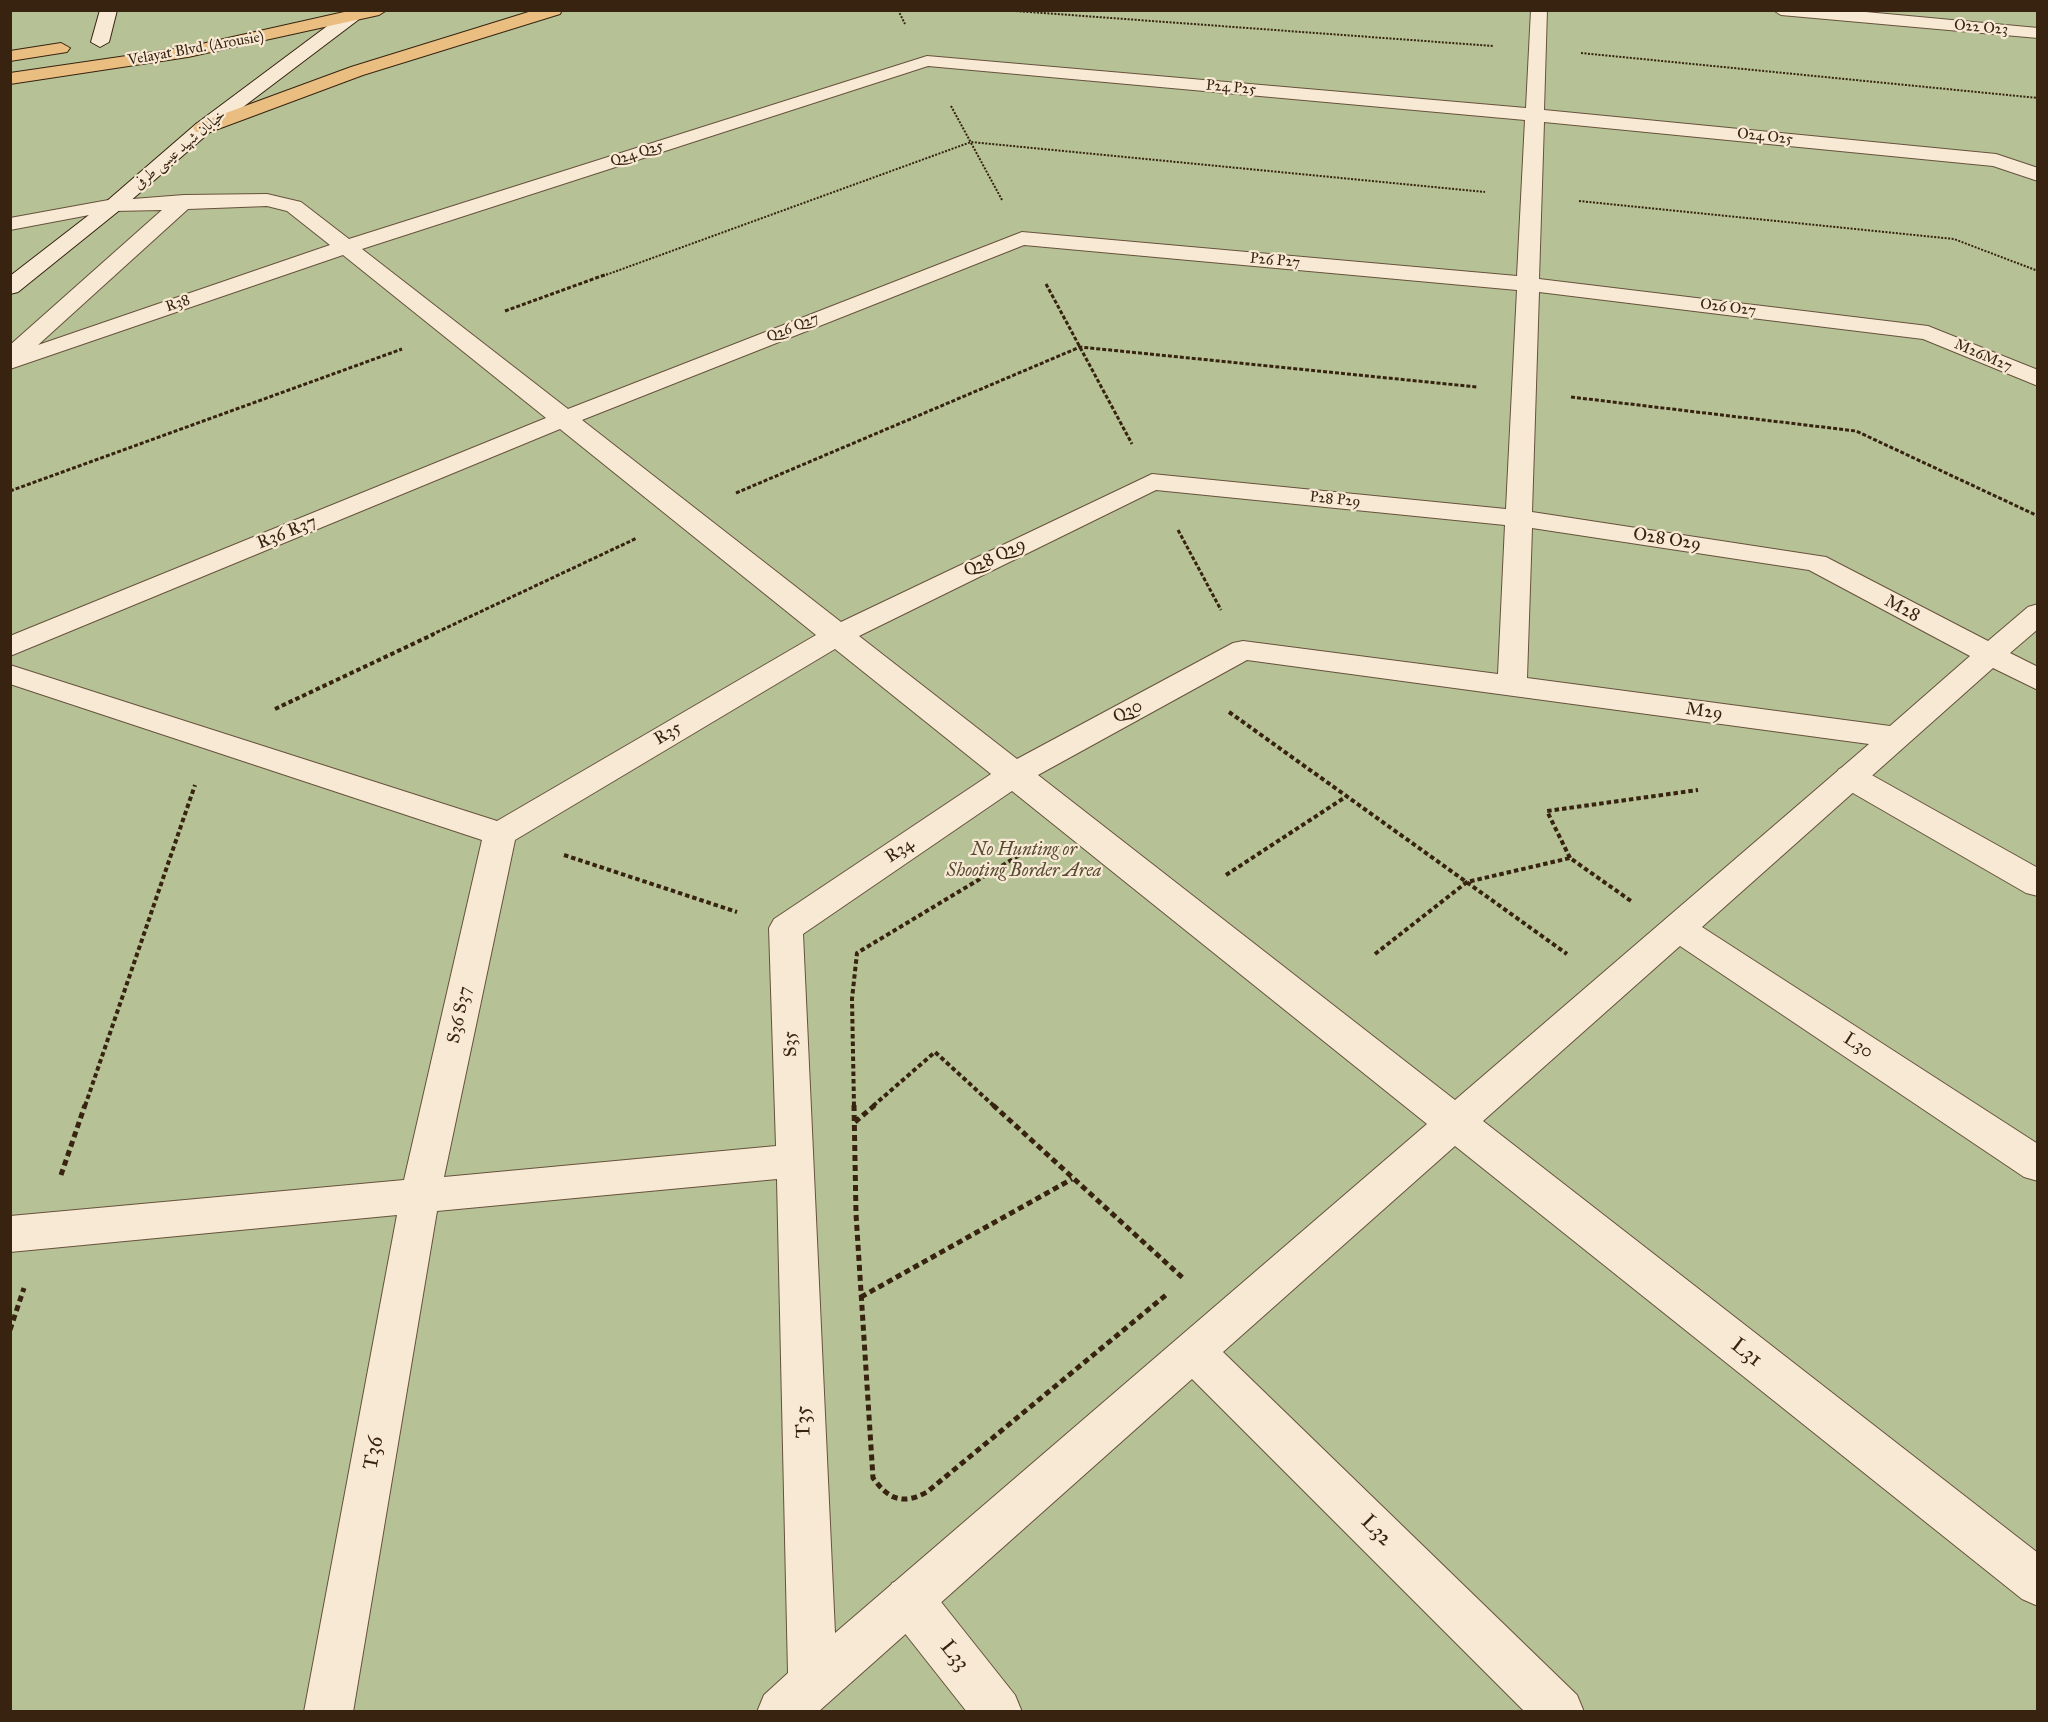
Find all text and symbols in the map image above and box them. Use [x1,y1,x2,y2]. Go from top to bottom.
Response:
street label: O22 O23 [1953,17,2009,39]
street label: Velayat Blvd. (Arousie) [127,28,265,70]
street label: P24 P25 [1205,77,1257,99]
street label: خیابان شهید عیسی طرفی [130,106,230,194]
street label: O24 O25 [1736,125,1794,149]
street label: Q24 Q25 [608,137,666,171]
street label: P26 P27 [1249,250,1301,272]
street label: R38 [163,291,193,317]
street label: O26 O27 [1699,296,1757,320]
street label: Q26 Q27 [764,309,822,347]
street label: M26M27 [1951,336,2015,376]
street label: P28 P29 [1309,488,1361,512]
street label: R36 R37 [254,511,320,555]
street label: O28 O29 [1632,524,1702,556]
street label: Q28 Q29 [960,534,1030,582]
street label: M28 [1881,591,1923,627]
street label: Q30 [1110,695,1146,729]
street label: M29 [1684,699,1724,725]
street label: R35 [650,717,686,751]
street label: R34 [882,834,918,868]
park label: No Hunting or Shooting Border Area [947,840,1101,882]
street label: S36 S37 [443,984,477,1046]
street label: L30 [1839,1029,1877,1063]
street label: S35 [780,1030,802,1058]
street label: L31 [1726,1333,1766,1373]
street label: T35 [791,1405,817,1439]
street label: T36 [359,1434,389,1472]
street label: L32 [1355,1510,1397,1552]
street label: L33 [934,1636,974,1676]

